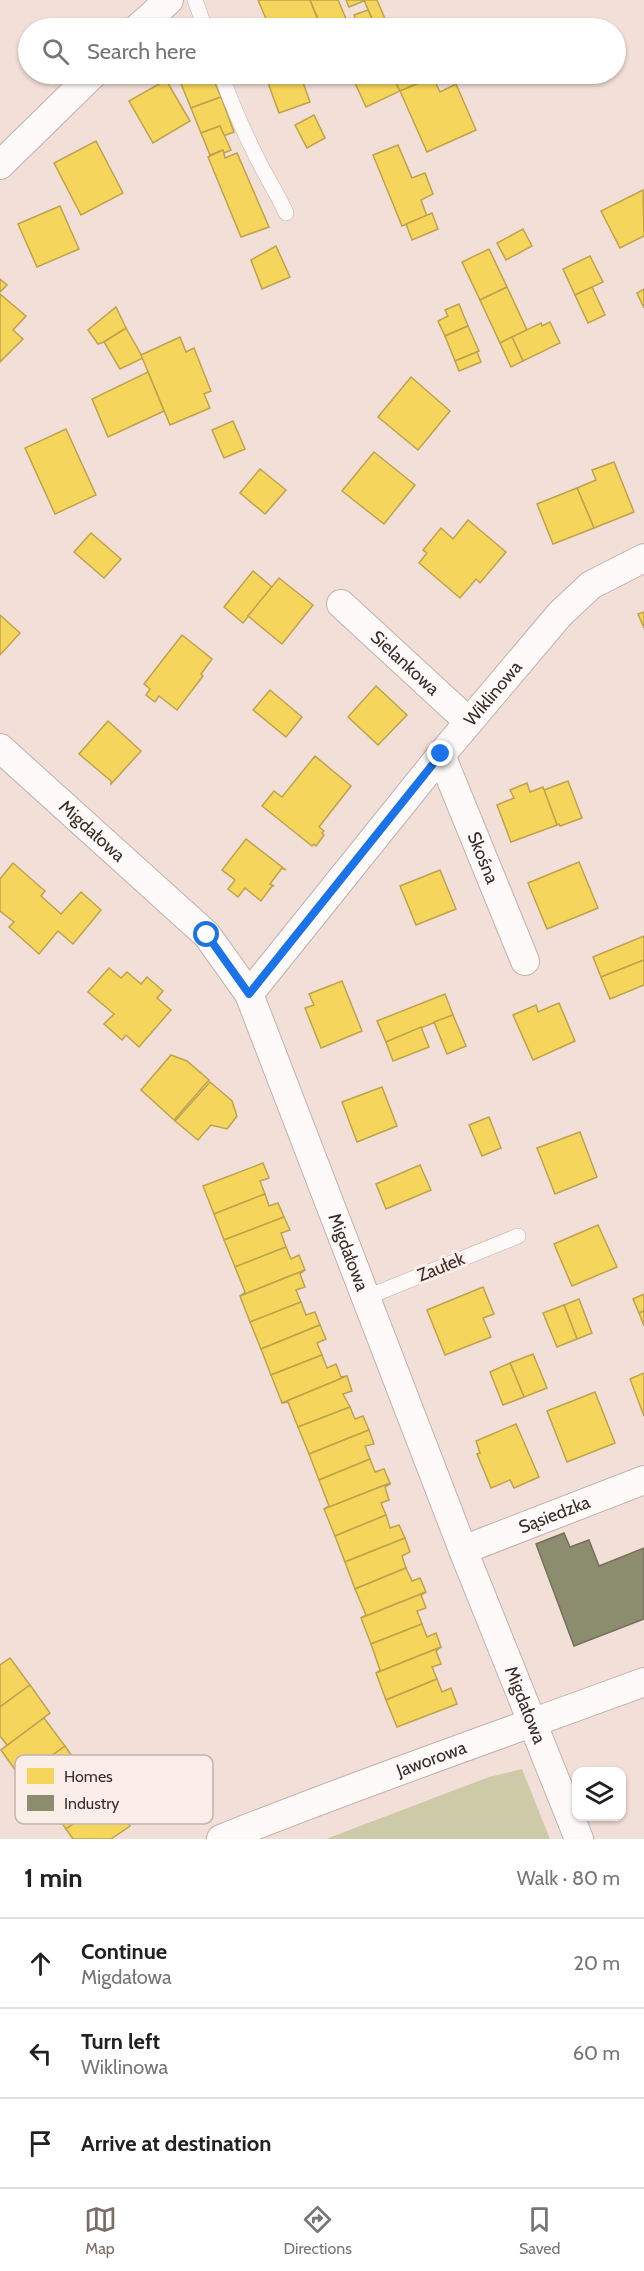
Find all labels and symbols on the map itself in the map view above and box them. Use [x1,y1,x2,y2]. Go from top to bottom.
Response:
street label: Sielankowa [366,626,444,700]
street label: Wiklinowa [459,656,527,731]
route end [427,740,453,766]
street label: Migdałowa [54,796,130,867]
street label: Skośna [463,829,503,887]
route start [193,921,219,947]
street label: Migdałowa [323,1210,373,1295]
street label: Zaułek [414,1247,469,1286]
street label: Sąsiedzka [516,1491,594,1538]
street label: Migdałowa [500,1663,551,1747]
street label: Jaworowa [392,1736,470,1782]
legend [15,1755,213,1824]
text: Homes [64,1767,113,1786]
text: Industry [64,1794,119,1813]

